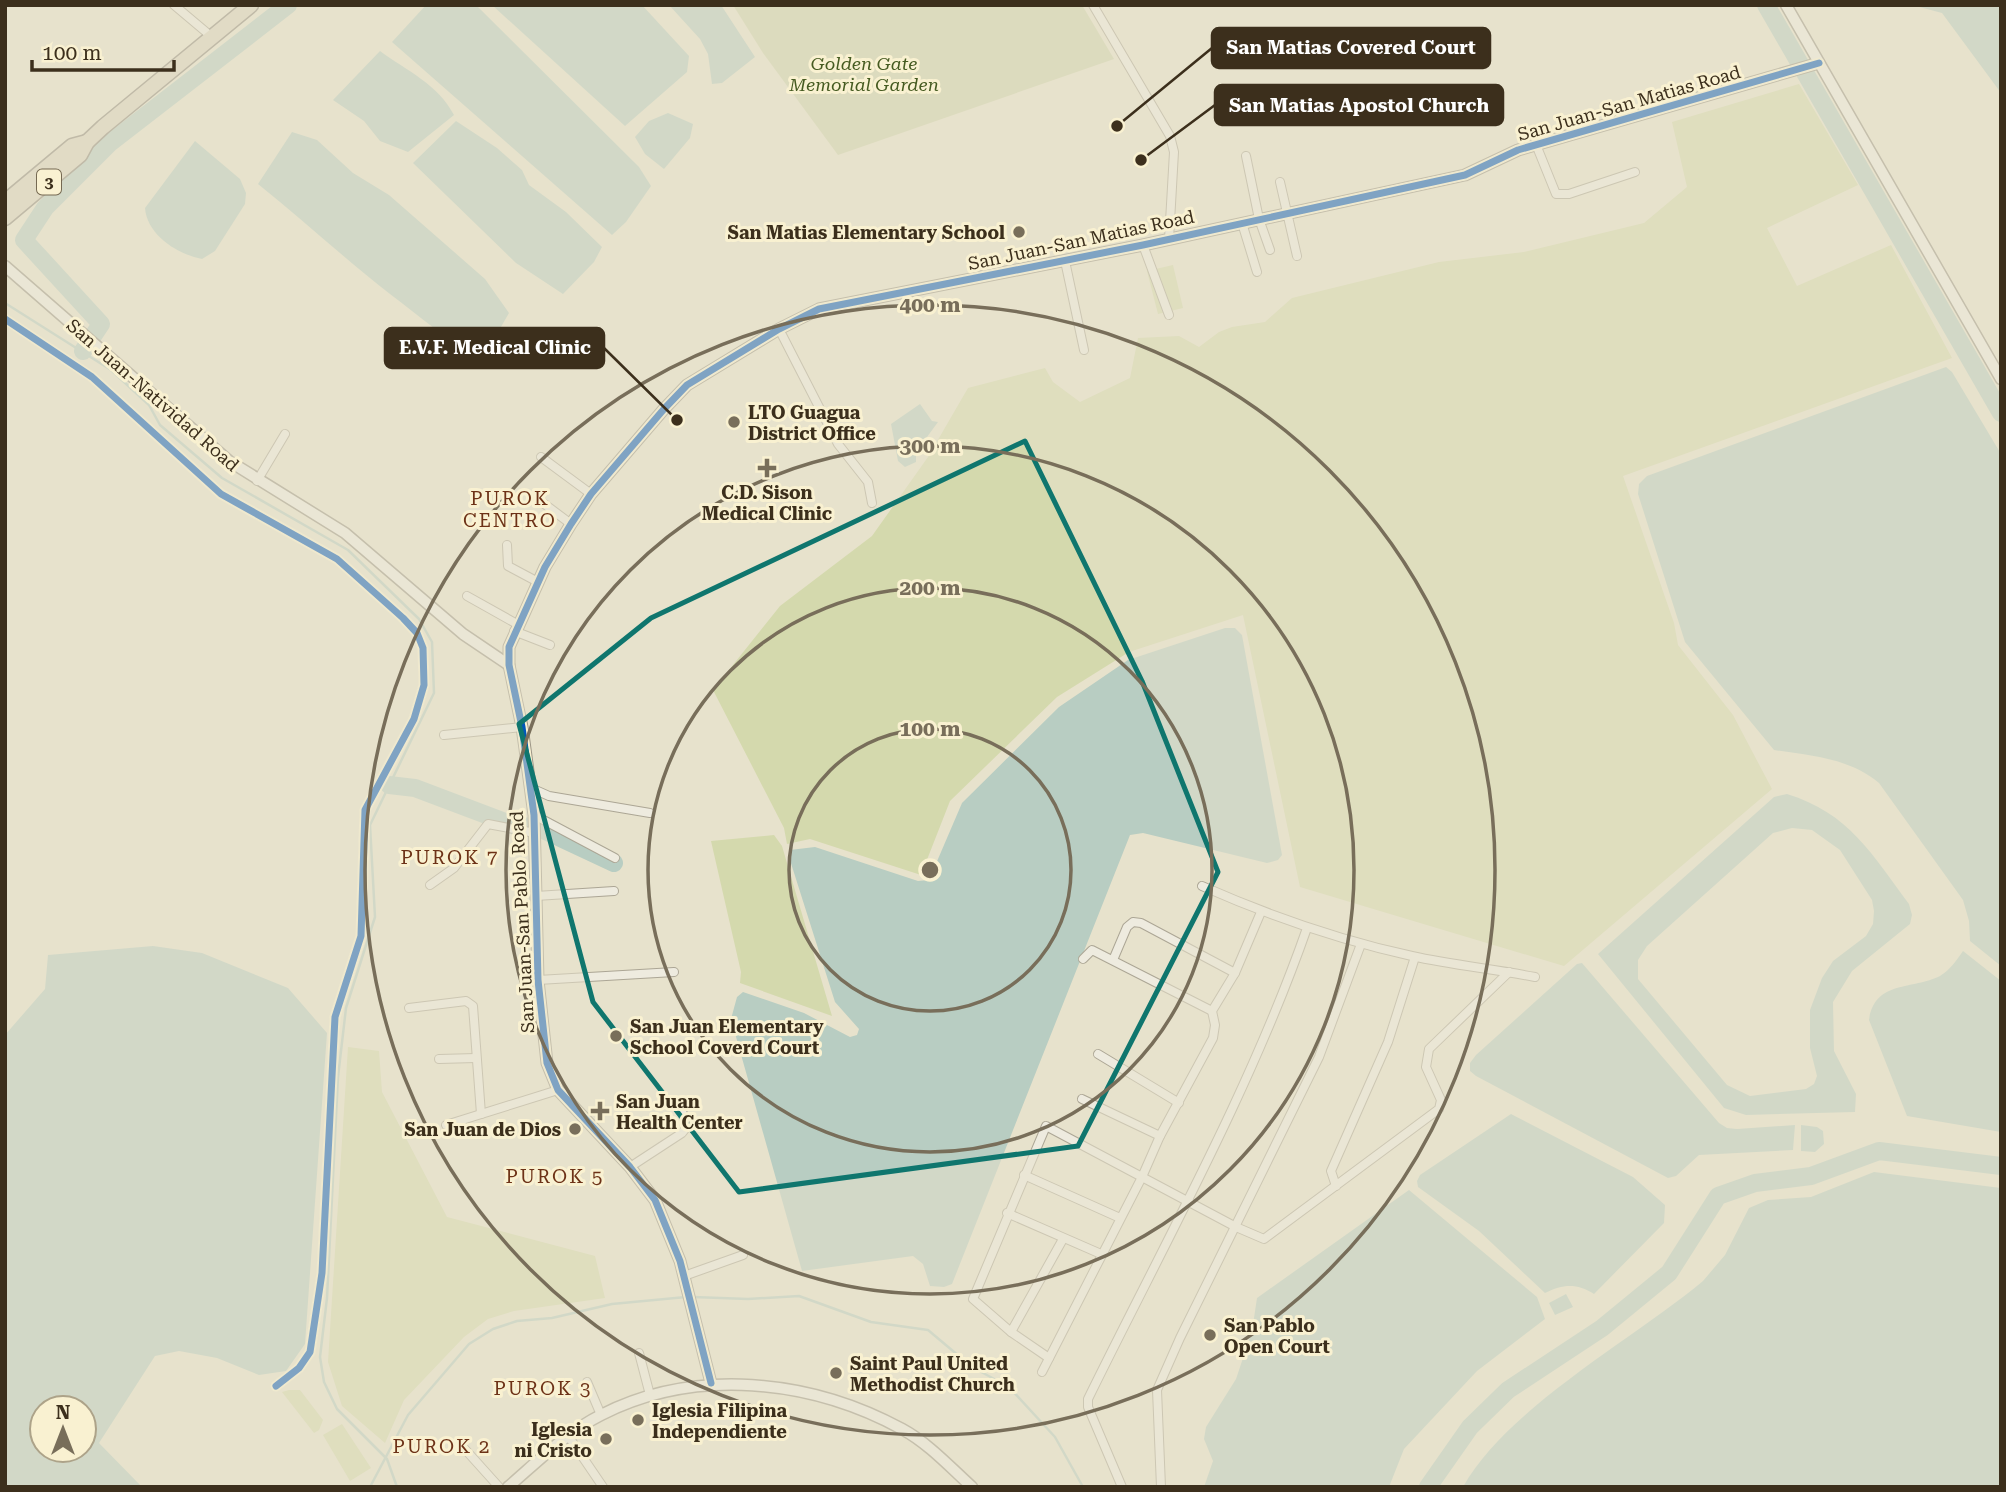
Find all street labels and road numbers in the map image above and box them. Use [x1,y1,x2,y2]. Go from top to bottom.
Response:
street label: San Juan-San Matias Road [1515,61,1743,145]
road number: 3 [37,170,61,194]
street label: San Juan-San Matias Road [966,206,1197,274]
street label: San Juan-Natividad Road [63,314,244,476]
street label: San Juan-San Pablo Road [506,810,538,1034]

